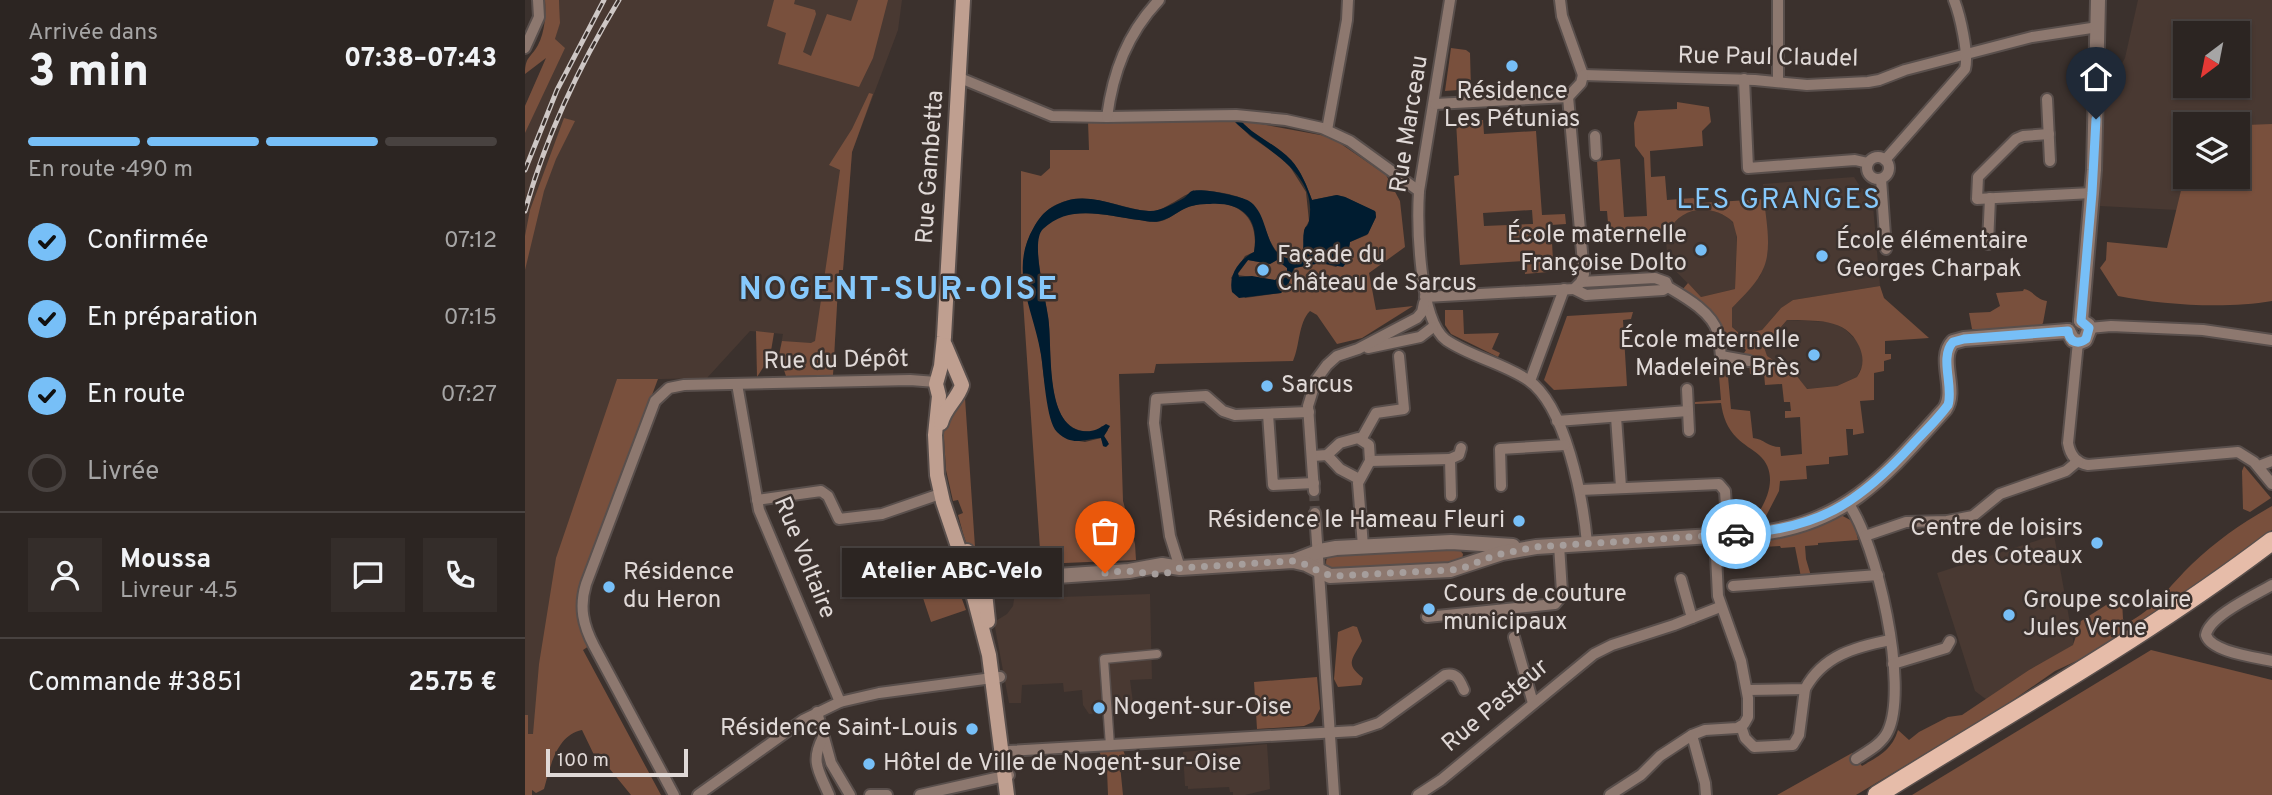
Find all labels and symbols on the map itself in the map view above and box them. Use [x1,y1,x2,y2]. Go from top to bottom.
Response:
north arrow [2173,21,2251,98]
street label: Rue Paul Claudel [1677,41,1859,75]
pin [2066,47,2126,119]
street label: Rue Marceau [1384,53,1436,195]
marker: Résidence Les Pétunias [1504,58,1520,74]
place label: Résidence Les Pétunias [1444,77,1580,135]
street label: Rue Gambetta [911,89,951,245]
district label: LES GRANGES [1676,183,1882,219]
place label: École maternelle Françoise Dolto [1507,219,1687,279]
place label: École élémentaire Georges Charpak [1836,225,2028,285]
place label: Façade du Château de Sarcus [1277,241,1477,299]
marker: École maternelle Françoise Dolto [1693,242,1709,258]
marker: École élémentaire Georges Charpak [1814,248,1830,264]
marker: Façade du Château de Sarcus [1255,262,1271,278]
district label: NOGENT-SUR-OISE [739,271,1059,311]
place label: École maternelle Madeleine Brès [1620,324,1800,384]
street label: Rue du Dépôt [763,345,909,377]
marker: École maternelle Madeleine Brès [1806,347,1822,363]
place label: Sarcus [1281,371,1354,401]
marker: Sarcus [1259,378,1275,394]
street label: Rue Voltaire [766,493,842,623]
courier [1701,499,1771,569]
pin [1075,501,1135,573]
place label: Résidence le Hameau Fleuri [1207,506,1505,536]
marker: Résidence le Hameau Fleuri [1511,513,1527,529]
place label: Centre de loisirs des Coteaux [1910,514,2083,572]
marker: Centre de loisirs des Coteaux [2089,535,2105,551]
callout: Atelier ABC-Velo [843,548,1063,598]
place label: Résidence du Heron [623,558,734,616]
marker: Résidence du Heron [601,579,617,595]
place label: Cours de couture municipaux [1443,580,1627,638]
place label: Groupe scolaire Jules Verne [2023,586,2191,644]
marker: Cours de couture municipaux [1421,601,1437,617]
marker: Groupe scolaire Jules Verne [2001,607,2017,623]
street label: Rue Pasteur [1436,653,1556,759]
place label: Nogent-sur-Oise [1113,693,1292,723]
marker: Nogent-sur-Oise [1091,700,1107,716]
place label: Résidence Saint-Louis [720,714,958,744]
marker: Résidence Saint-Louis [964,721,980,737]
scale bar [546,746,688,778]
place label: Hôtel de Ville de Nogent-sur-Oise [883,749,1241,779]
marker: Hôtel de Ville de Nogent-sur-Oise [861,756,877,772]

